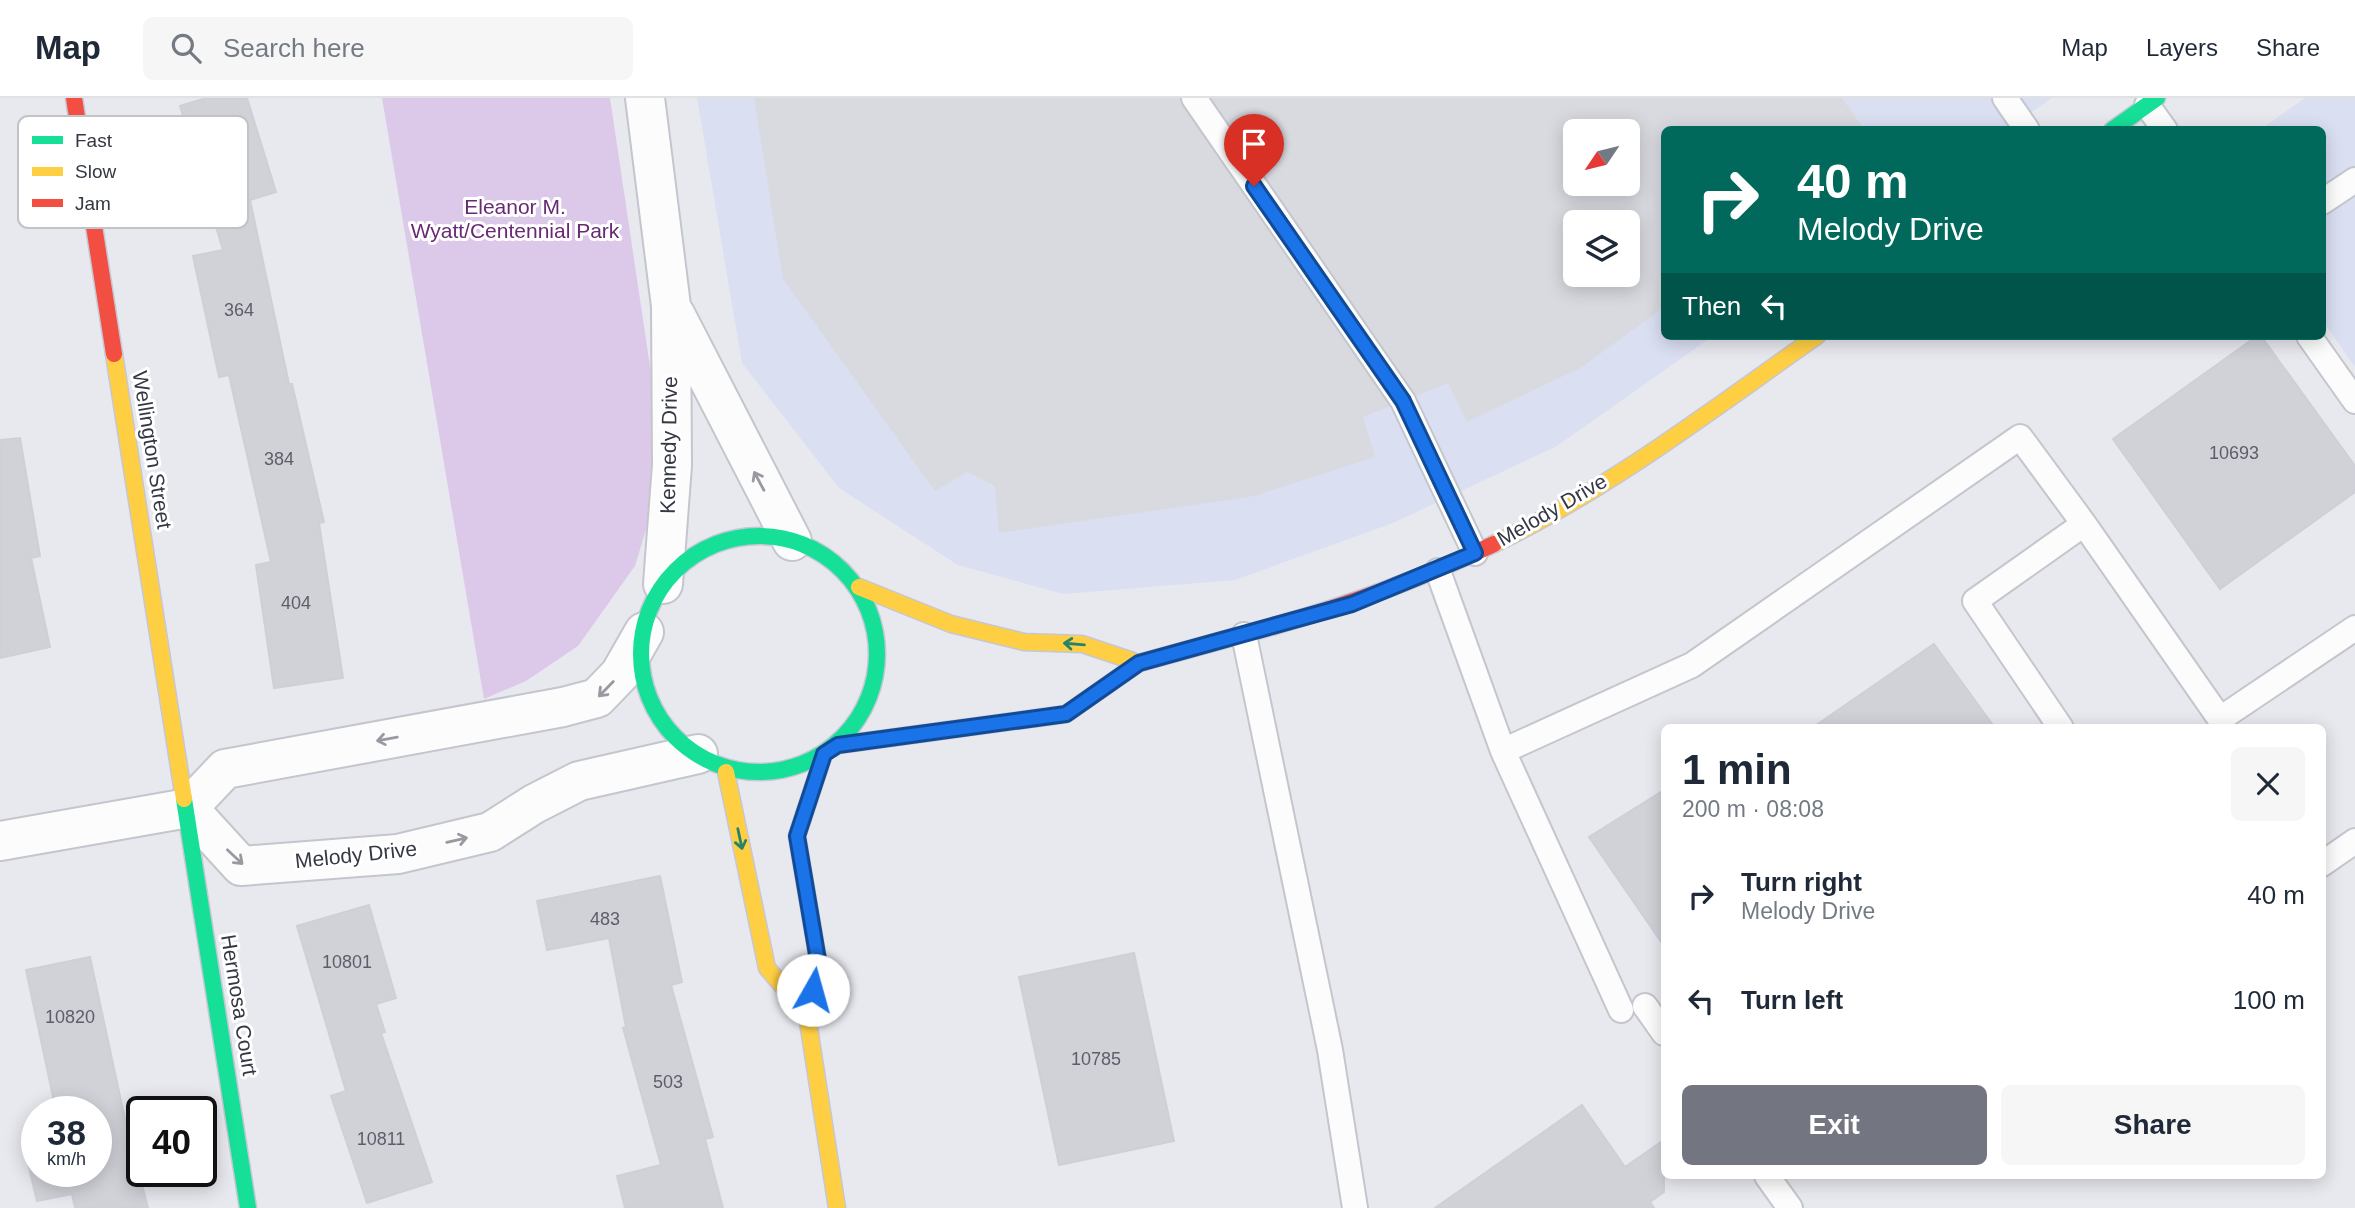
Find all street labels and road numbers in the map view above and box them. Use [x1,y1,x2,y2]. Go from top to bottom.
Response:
street label: Wellington Street [129,369,176,531]
street label: Kennedy Drive [656,376,681,514]
street label: Melody Drive [1493,469,1611,550]
street label: Melody Drive [294,837,418,872]
street label: Hermosa Court [217,933,262,1077]

